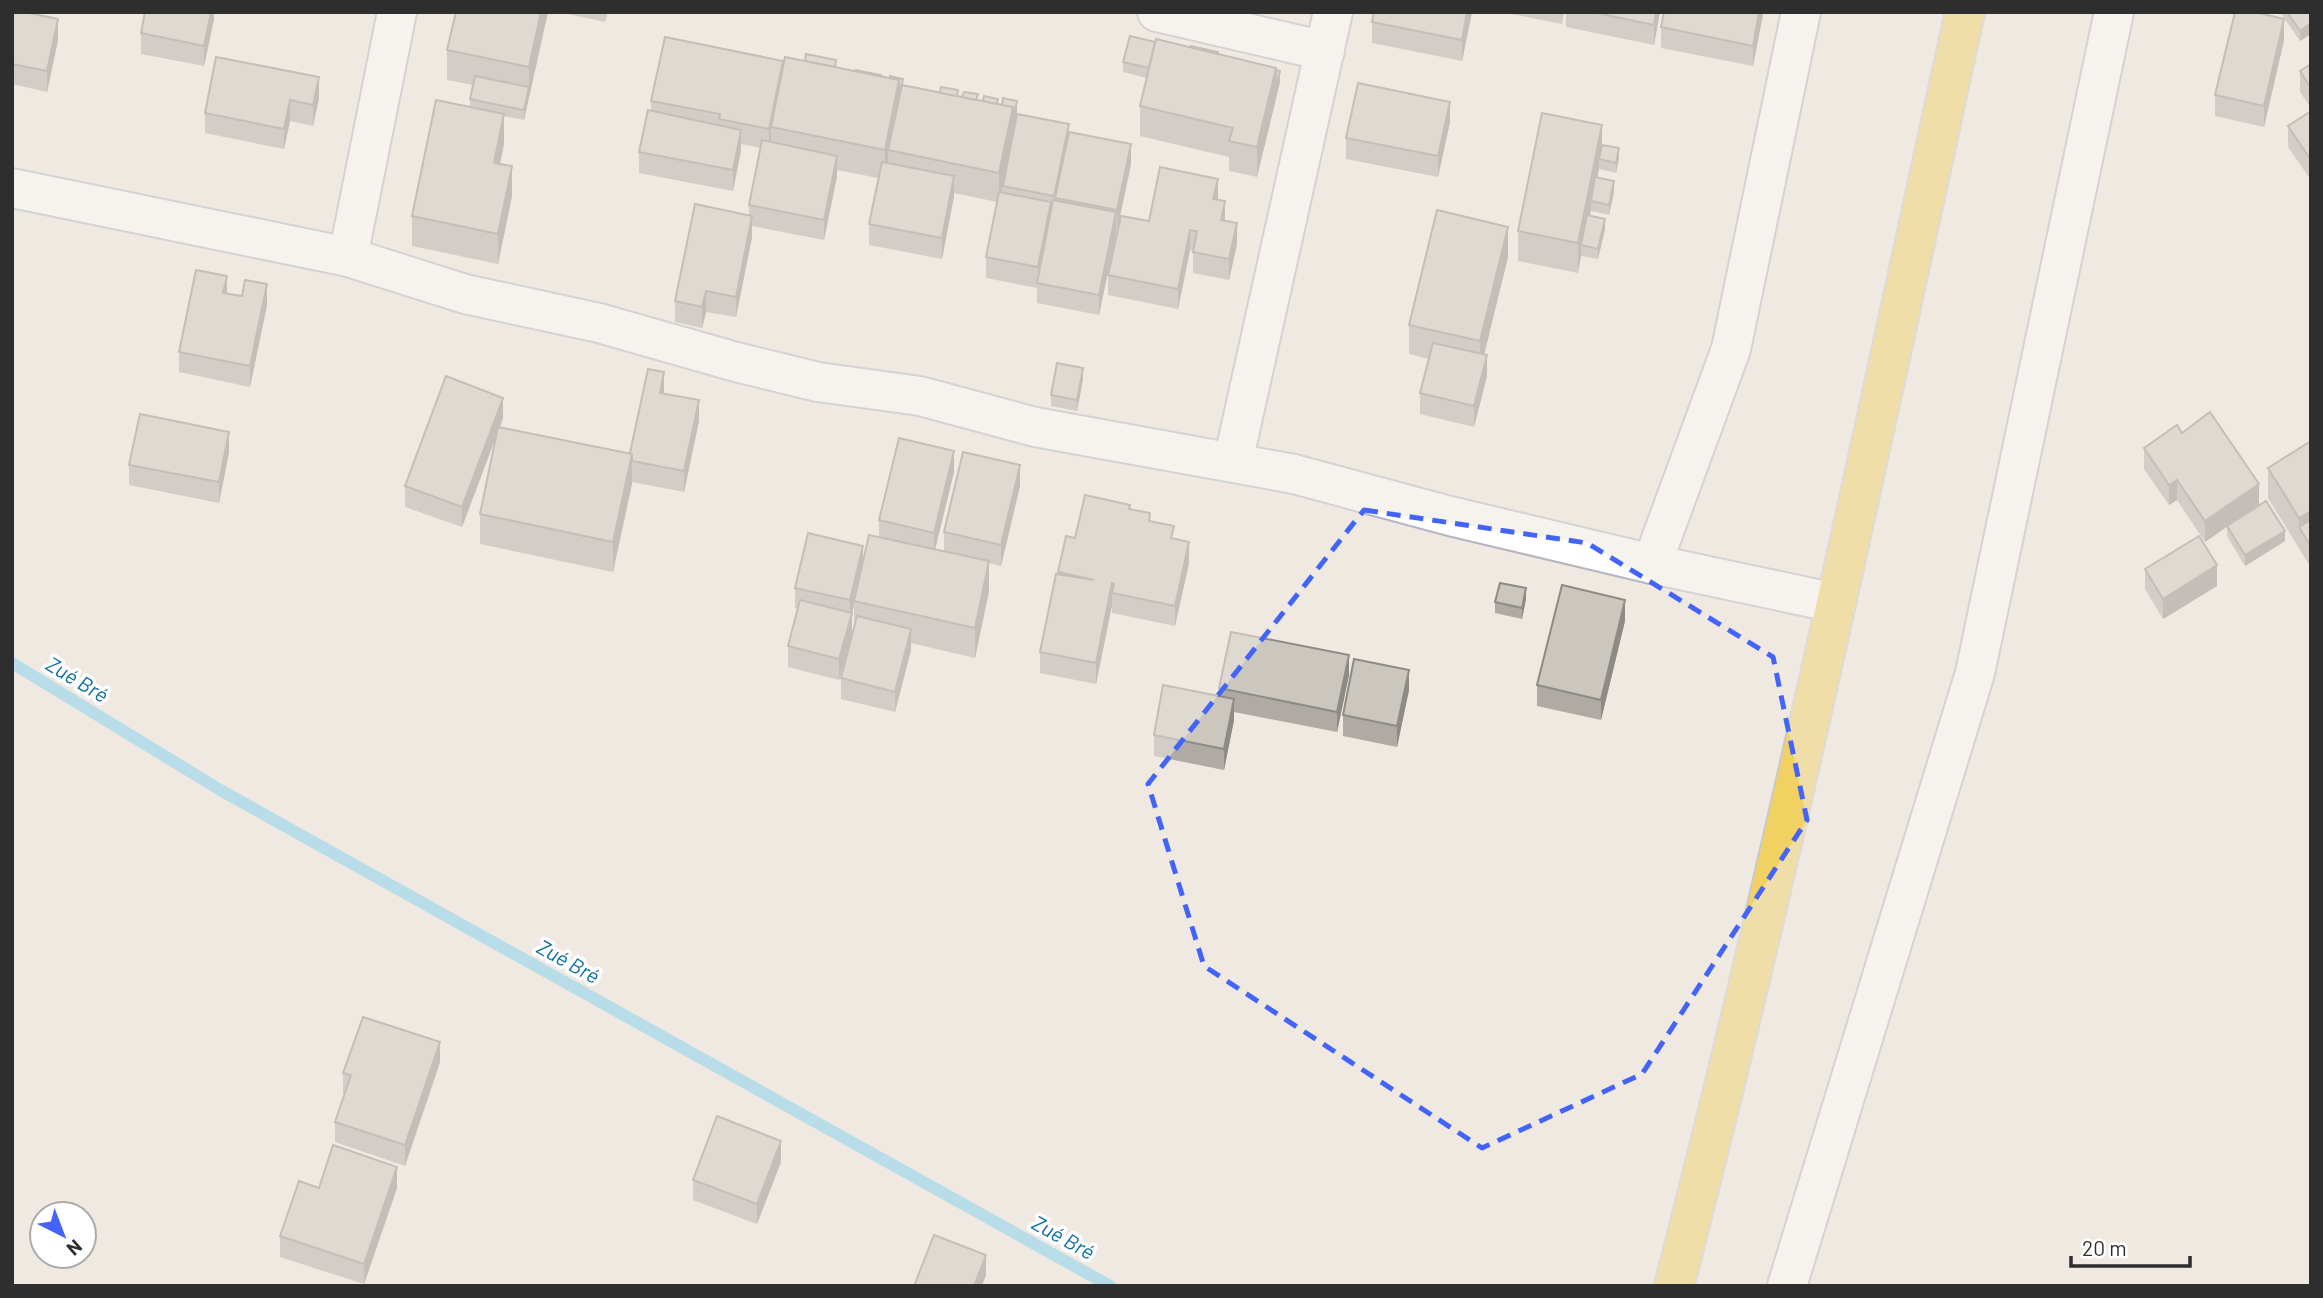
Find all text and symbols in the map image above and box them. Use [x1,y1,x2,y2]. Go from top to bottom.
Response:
water label: Zué Bré [42,650,113,707]
water label: Zué Bré [533,933,605,988]
north arrow [28,1200,98,1270]
water label: Zué Bré [1028,1209,1100,1264]
scale bar [2071,1224,2190,1268]
text: N [62,1235,87,1261]
text: 20 m [2082,1235,2127,1260]

